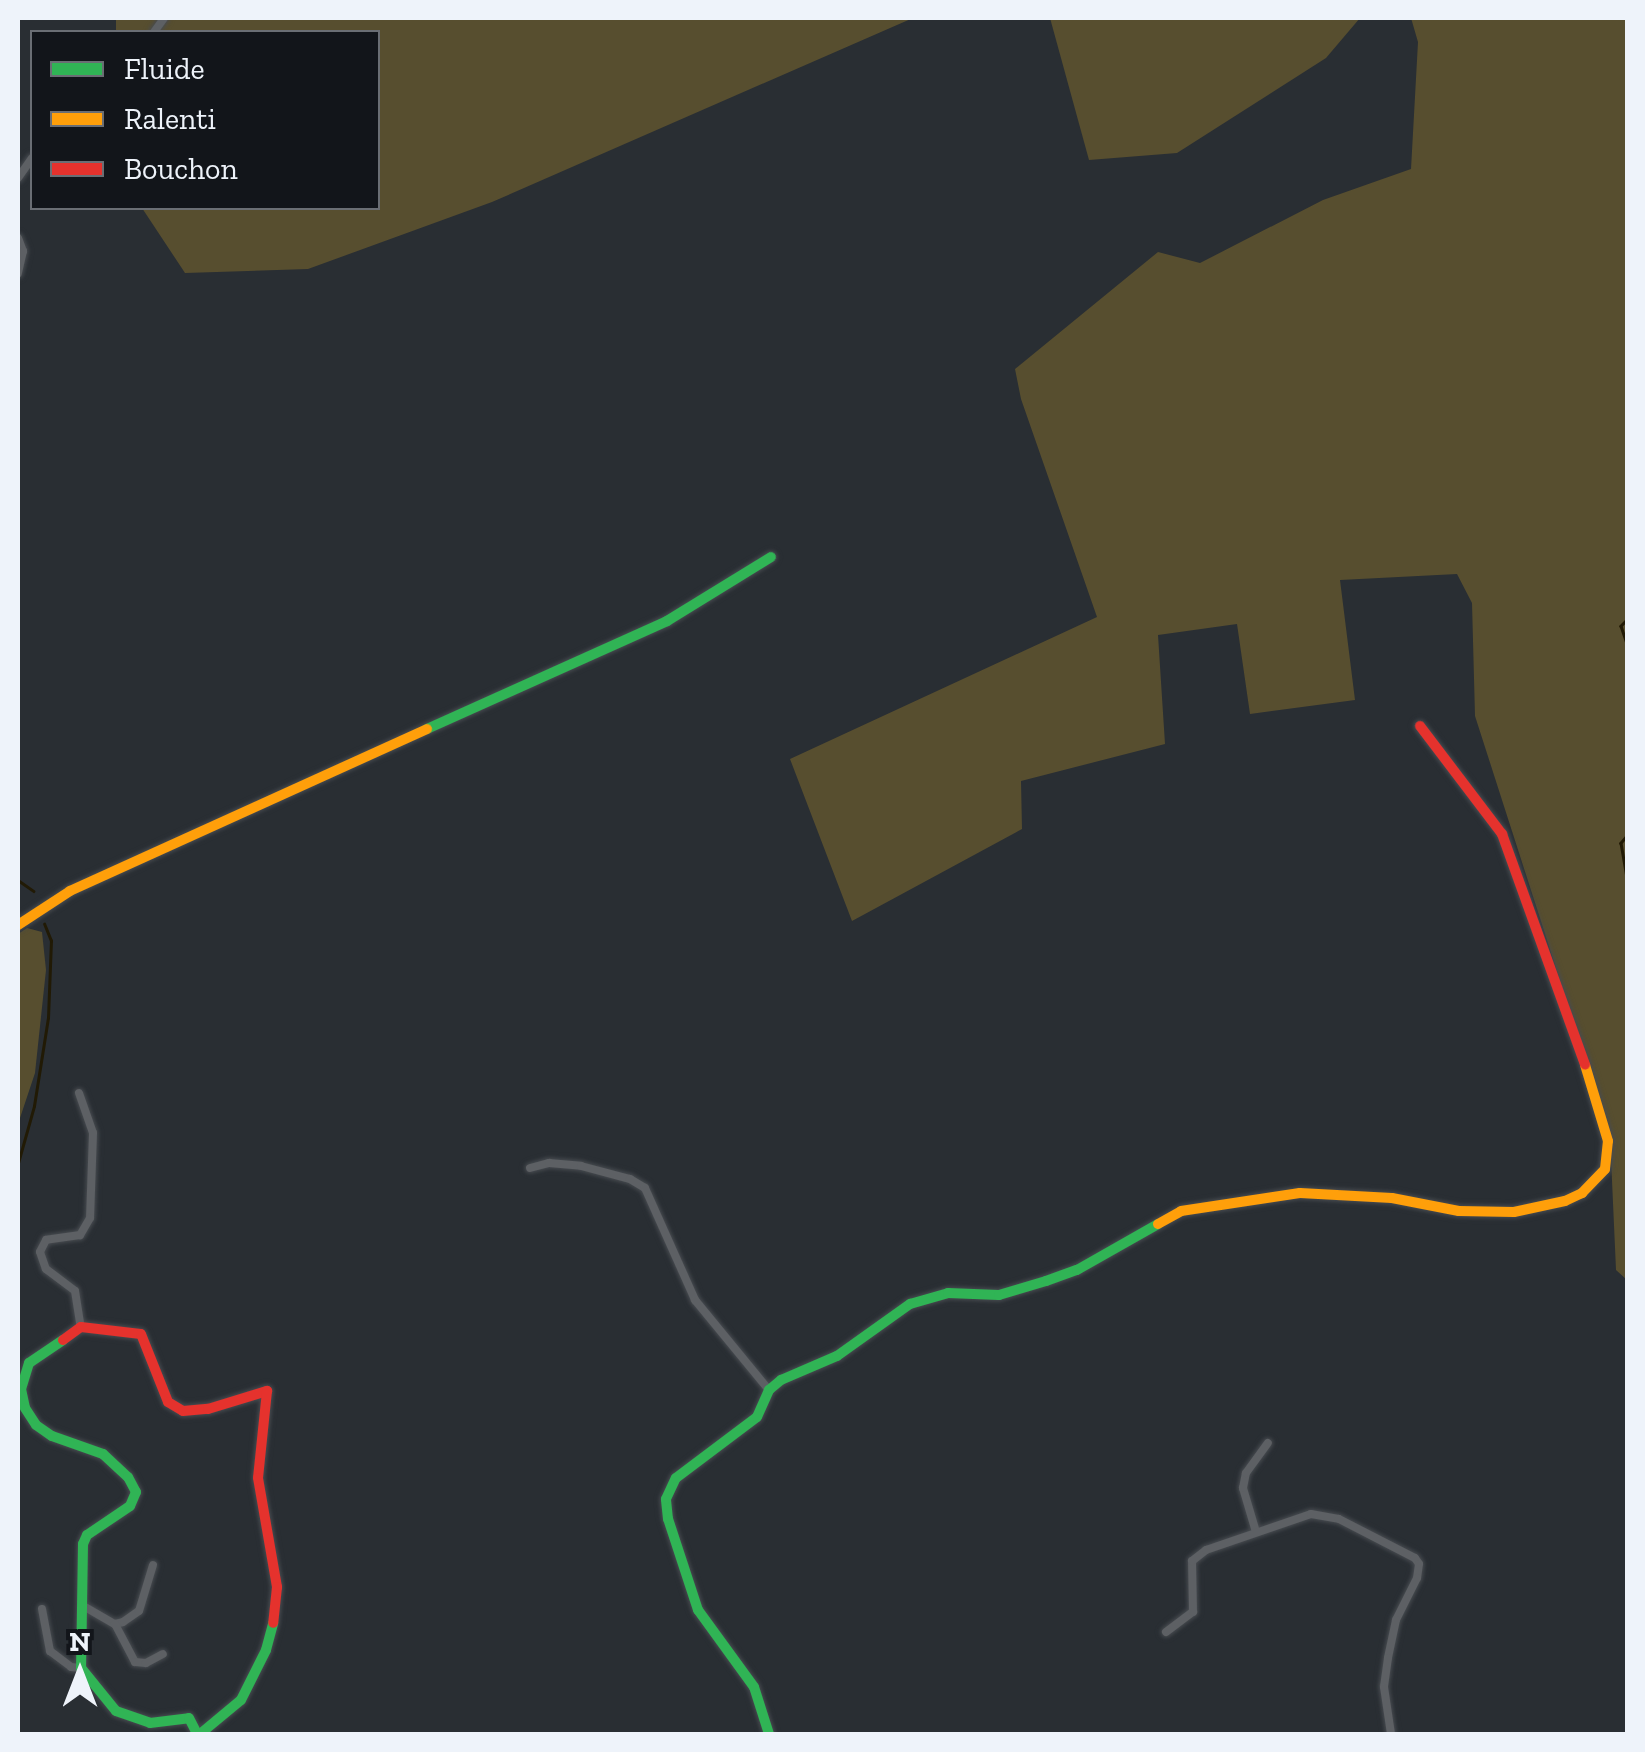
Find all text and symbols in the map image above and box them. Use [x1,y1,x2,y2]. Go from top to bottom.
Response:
legend [30,30,380,210]
text: Fluide [124,51,205,87]
text: Ralenti [124,101,216,137]
text: Bouchon [124,151,238,187]
north arrow [30,1622,130,1722]
text: N [69,1625,91,1658]

